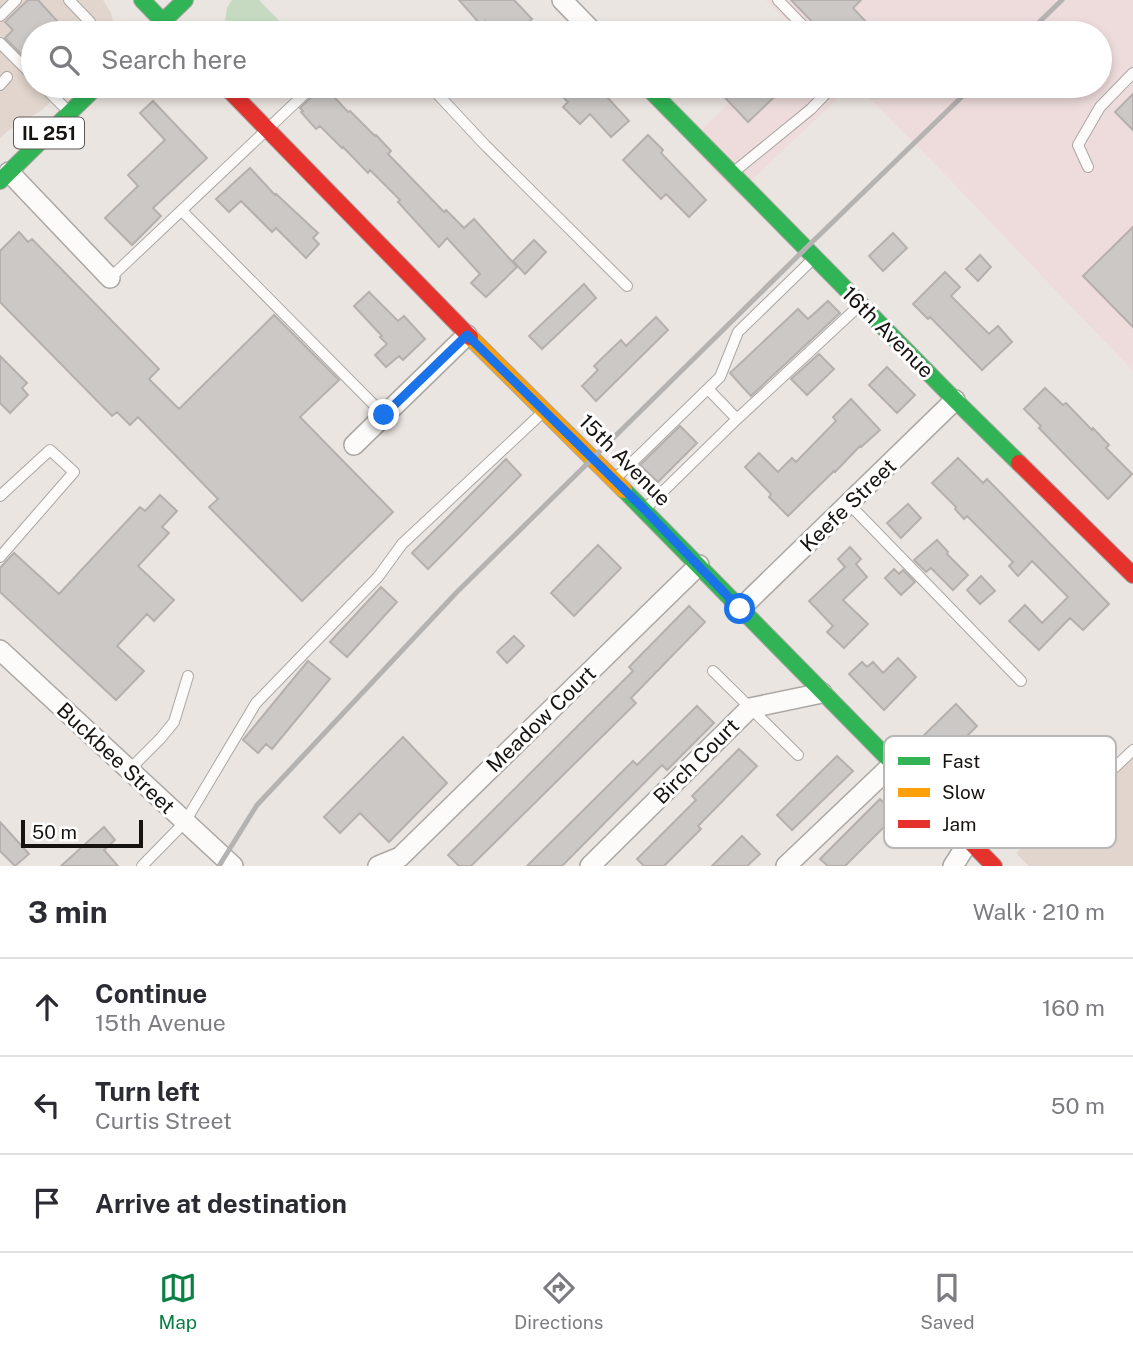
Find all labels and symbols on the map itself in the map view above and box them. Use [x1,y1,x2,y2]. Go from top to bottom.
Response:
road number: IL 251 [14,118,84,148]
street label: 16th Avenue [837,281,939,383]
route end [368,399,399,430]
street label: 15th Avenue [574,409,676,511]
street label: Keefe Street [795,453,901,557]
route start [724,593,755,624]
street label: Meadow Court [481,661,601,777]
street label: Buckbee Street [52,697,180,819]
street label: Birch Court [648,713,744,809]
legend [884,736,1116,848]
text: Fast [942,750,980,772]
text: Slow [942,781,986,803]
text: Jam [942,813,976,835]
scale bar [21,817,144,849]

